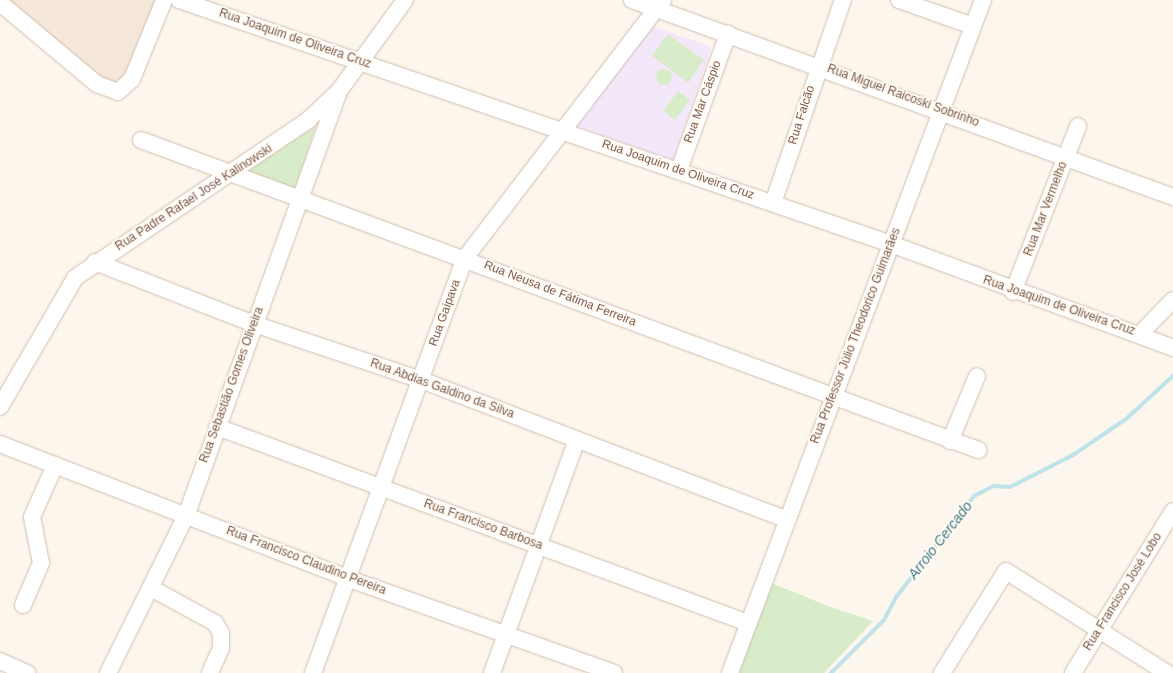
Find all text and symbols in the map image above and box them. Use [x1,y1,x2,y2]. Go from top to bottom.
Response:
street label: Rua Joaquim de Oliveira Cruz [217,6,373,72]
street label: Rua Mar Cáspio [681,59,725,145]
street label: Rua Miguel Raicoski Sobrinho [825,62,981,130]
street label: Rua Falcão [786,84,818,146]
street label: Rua Joaquim de Oliveira Cruz [600,137,756,203]
street label: Rua Padre Rafael José Kalinowski [113,142,275,254]
street label: Rua Mar Vermelho [1021,160,1071,258]
street label: Rua Professor Júlio Theodorico Guimarães [808,226,904,446]
street label: Rua Neusa de Fátima Ferreira [482,258,638,330]
street label: Rua Joaquim de Oliveira Cruz [981,273,1137,339]
street label: Rua Gaipava [426,278,464,348]
street label: Rua Sebastião Gomes Oliveira [197,305,267,465]
street label: Rua Abdias Galdino da Silva [368,356,516,422]
street label: Rua Francisco Barbosa [422,497,544,553]
water label: Arroio Cercado [904,498,976,582]
street label: Rua Francisco Claudino Pereira [224,524,388,598]
street label: Rua Francisco José Lobo [1081,530,1165,654]

